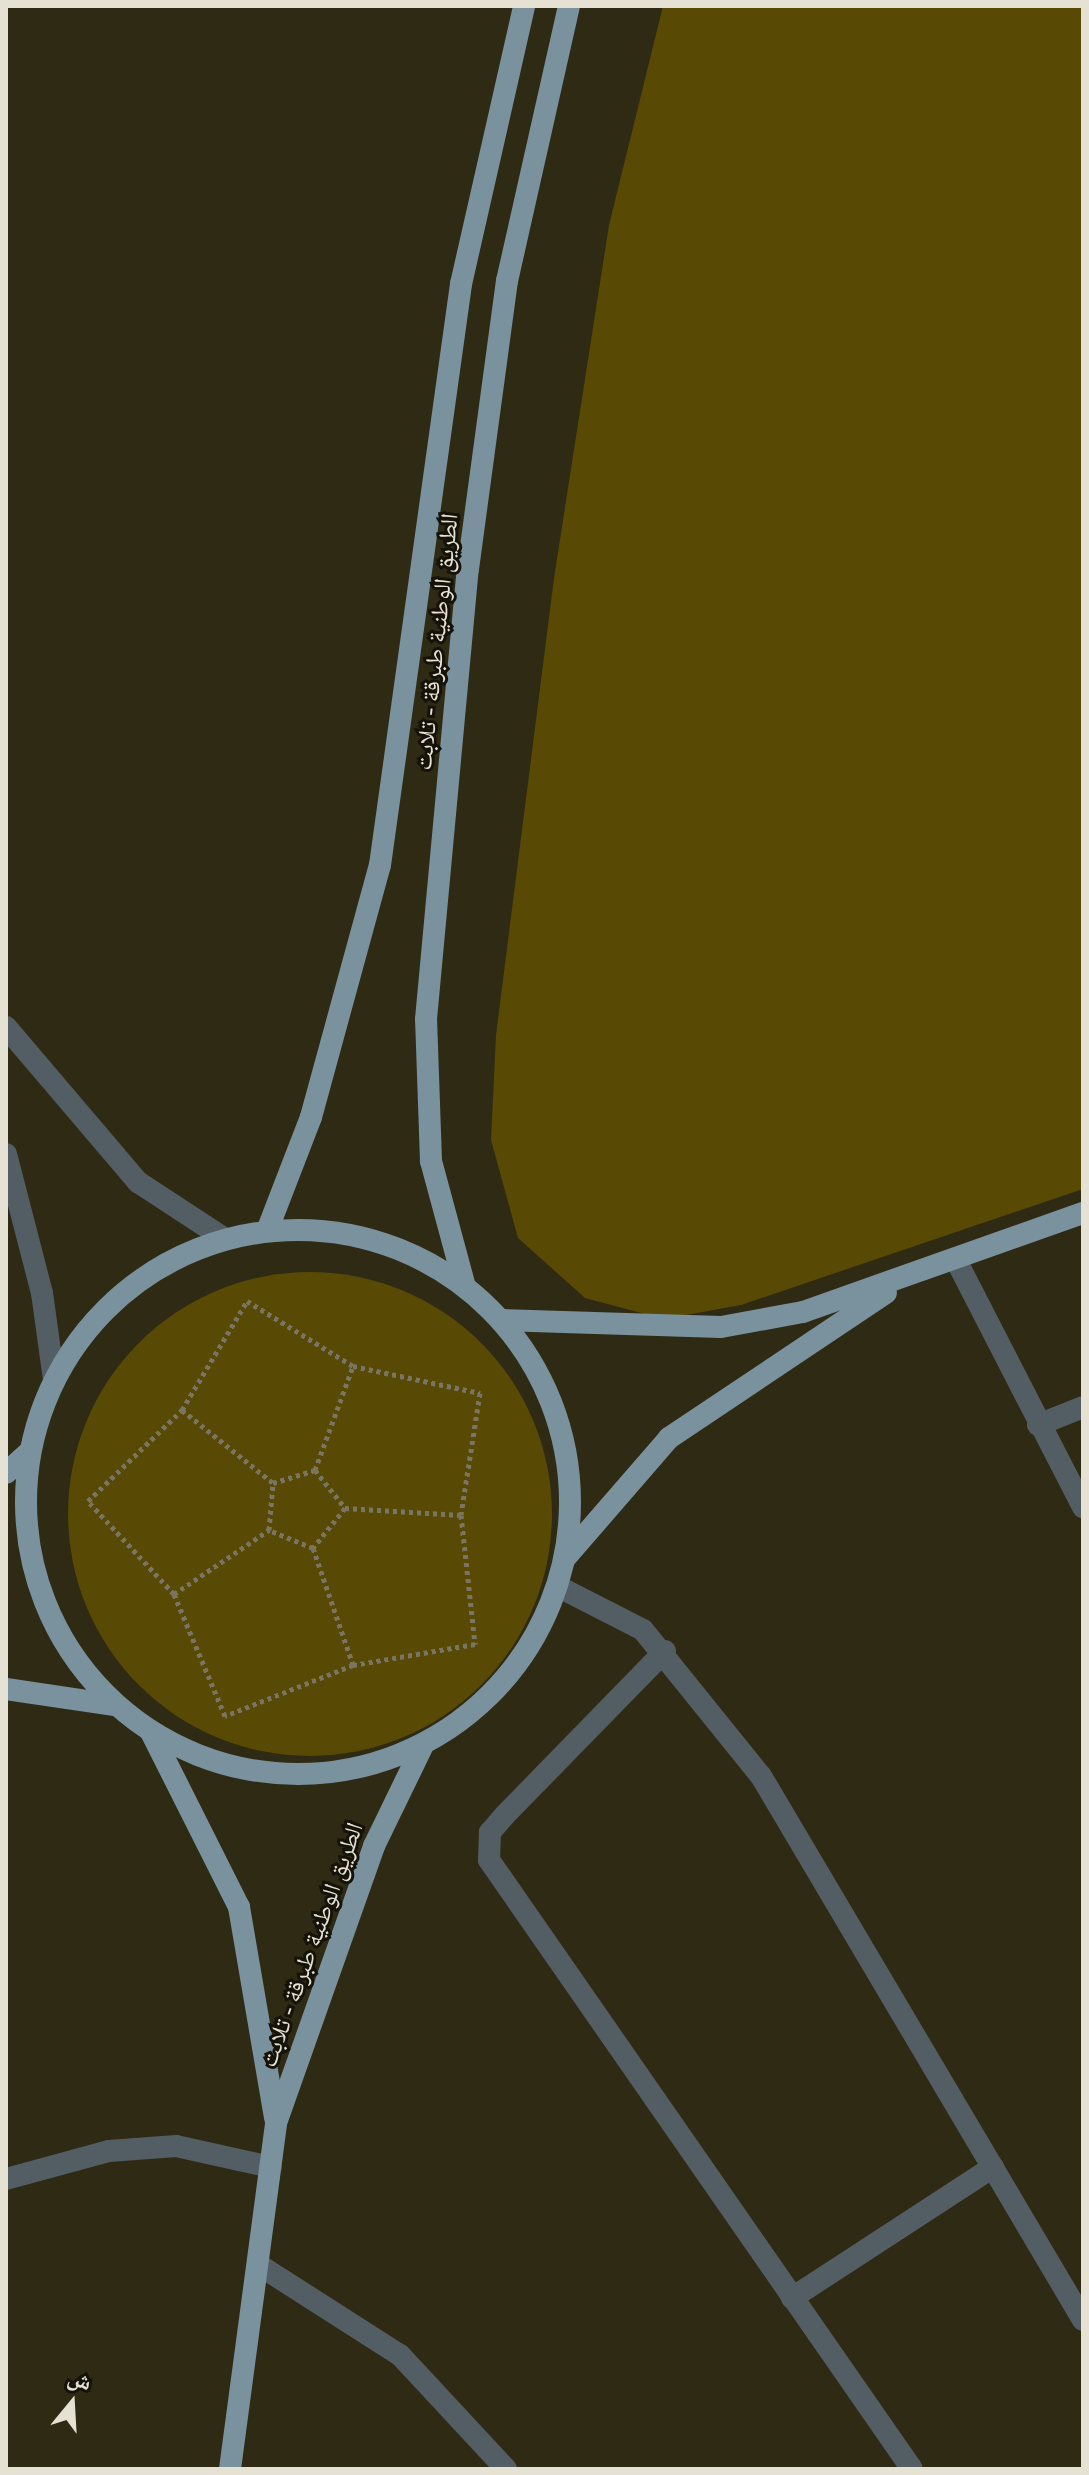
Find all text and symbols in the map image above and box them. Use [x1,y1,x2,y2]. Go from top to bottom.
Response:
street label: الطريق الوطنية طبرقة - تلابت [409,512,465,772]
street label: الطريق الوطنية طبرقة - تلابت [254,1819,370,2071]
north arrow [32,2363,112,2443]
text: ش [65,2364,95,2395]

